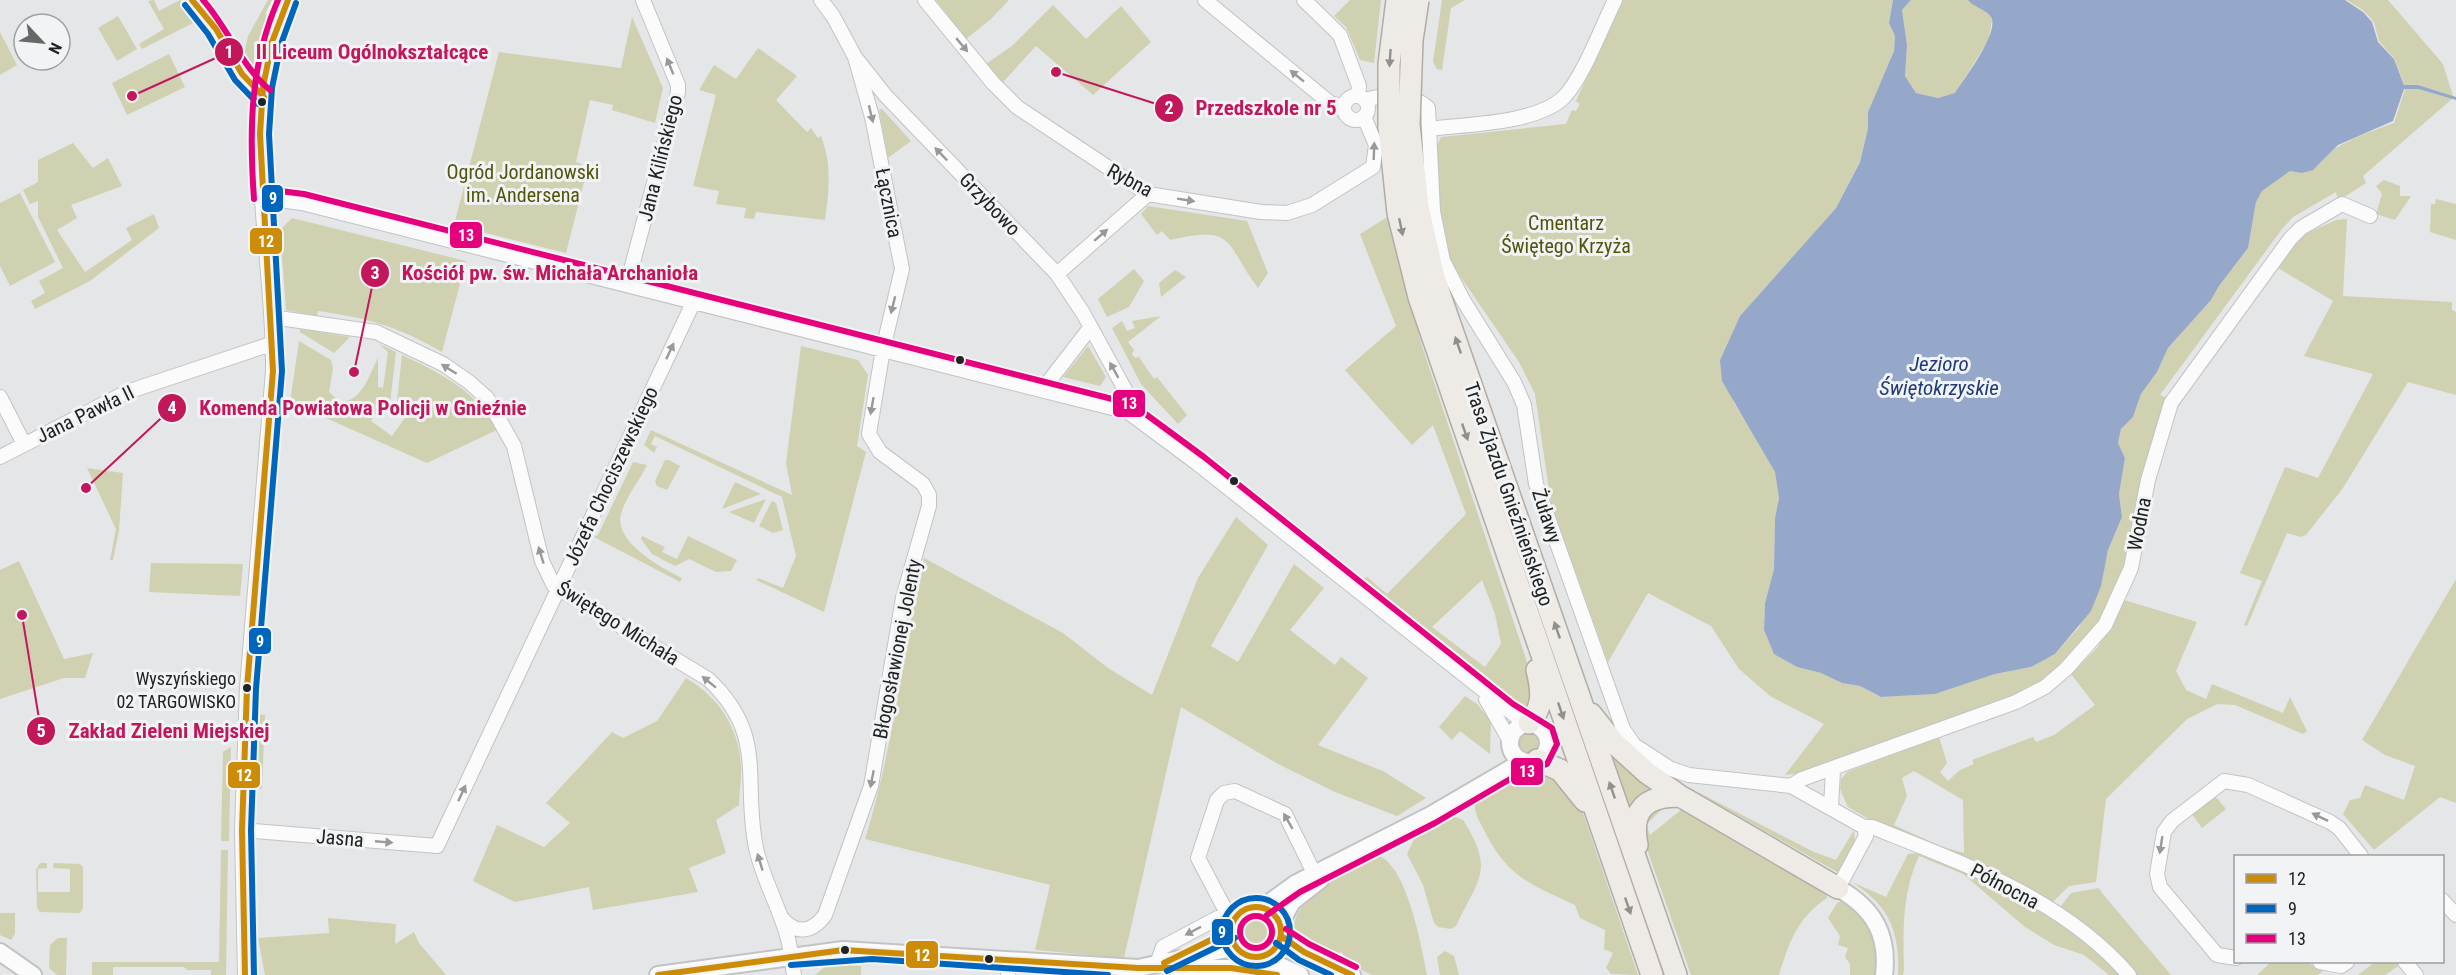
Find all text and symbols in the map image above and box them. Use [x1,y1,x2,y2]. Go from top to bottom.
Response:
north arrow [12,12,72,72]
callout: II Liceum Ogólnokształcące [214,32,500,71]
one-way arrow [955,37,968,52]
text: N [44,40,66,57]
text: II Liceum Ogólnokształcące [256,40,488,64]
text: 1 [224,41,234,62]
one-way arrow [1385,49,1395,68]
one-way arrow [665,57,674,75]
one-way arrow [1289,70,1305,83]
callout: Przedszkole nr 5 [1154,89,1349,128]
street label: Jana Kilińskiego [633,92,687,224]
unlabelled marker [256,96,268,108]
text: Przedszkole nr 5 [1195,96,1337,120]
text: 2 [1164,97,1174,118]
one-way arrow [866,105,876,123]
one-way arrow [1370,141,1379,160]
one-way arrow [935,147,949,161]
street label: Rybna [1103,158,1157,202]
park label: Ogród Jordanowski im. Andersena [447,160,599,207]
street label: Łącznica [871,166,907,240]
street label: Grzybowo [954,168,1026,240]
line badge: 9 [261,184,284,213]
text: 9 [269,189,277,208]
one-way arrow [1177,196,1196,205]
park label: Cmentarz Świętego Krzyża [1501,211,1631,258]
one-way arrow [1397,217,1407,236]
line badge: 13 [449,221,483,249]
text: 13 [458,226,474,245]
line badge: 12 [249,227,283,255]
one-way arrow [1093,229,1108,242]
text: 12 [258,232,274,251]
callout: Kościół pw. św. Michała Archanioła [360,254,710,293]
text: Kościół pw. św. Michała Archanioła [402,261,698,285]
text: 3 [370,262,380,283]
one-way arrow [888,295,898,314]
one-way arrow [1452,336,1462,354]
one-way arrow [666,342,675,359]
water label: Jezioro Świętokrzyskie [1879,352,1999,400]
unlabelled marker [954,354,966,366]
one-way arrow [1109,362,1119,379]
one-way arrow [440,363,457,374]
street label: Trasa Zjazdu Gnieźnieńskiego [1459,379,1559,609]
street label: Jana Pawła II [32,380,138,448]
street label: Józefa Chociszewskiego [559,383,663,569]
callout: Komenda Powiatowa Policji w Gnieźnie [157,388,538,427]
line badge: 13 [1112,389,1146,418]
text: 13 [1121,394,1137,413]
text: Komenda Powiatowa Policji w Gnieźnie [199,396,527,420]
text: 4 [167,397,177,418]
one-way arrow [867,397,876,416]
one-way arrow [1461,423,1471,441]
unlabelled marker [1228,475,1240,487]
street label: Żuławy [1527,486,1567,546]
street label: Wodna [2122,495,2156,553]
one-way arrow [536,546,545,564]
street label: Błogosławionej Jolenty [868,557,926,741]
street label: Świętego Michała [552,576,684,670]
one-way arrow [1551,621,1561,639]
line badge: 9 [248,627,272,655]
text: 9 [256,632,264,651]
place label: Wyszyńskiego 02 TARGOWISKO [116,668,236,712]
one-way arrow [701,675,717,688]
marker: Wyszyńskiego 02 TARGOWISKO [241,682,253,694]
one-way arrow [1557,702,1567,720]
callout: Zakład Zieleni Miejskiej [26,711,281,750]
text: Zakład Zieleni Miejskiej [69,719,269,743]
text: 5 [36,720,46,741]
line badge: 13 [1510,757,1544,786]
line badge: 12 [227,761,261,789]
text: 13 [1519,762,1535,781]
text: 12 [236,766,252,785]
one-way arrow [867,769,876,788]
one-way arrow [1606,781,1616,799]
one-way arrow [457,784,467,802]
one-way arrow [1283,812,1293,829]
one-way arrow [2311,812,2328,821]
street label: Jasna [315,824,365,852]
one-way arrow [2157,835,2166,854]
one-way arrow [375,837,394,846]
one-way arrow [755,853,765,871]
legend [2234,855,2444,963]
street label: Północna [1967,858,2043,914]
text: 12 [2288,868,2306,889]
one-way arrow [1624,897,1634,915]
text: 9 [2288,898,2297,919]
line badge: 9 [1211,918,1234,946]
text: 9 [1218,923,1226,942]
one-way arrow [1184,926,1201,936]
text: 13 [2288,928,2306,949]
line badge: 12 [905,940,939,969]
unlabelled marker [839,944,851,956]
text: 12 [914,946,930,965]
unlabelled marker [983,953,995,965]

